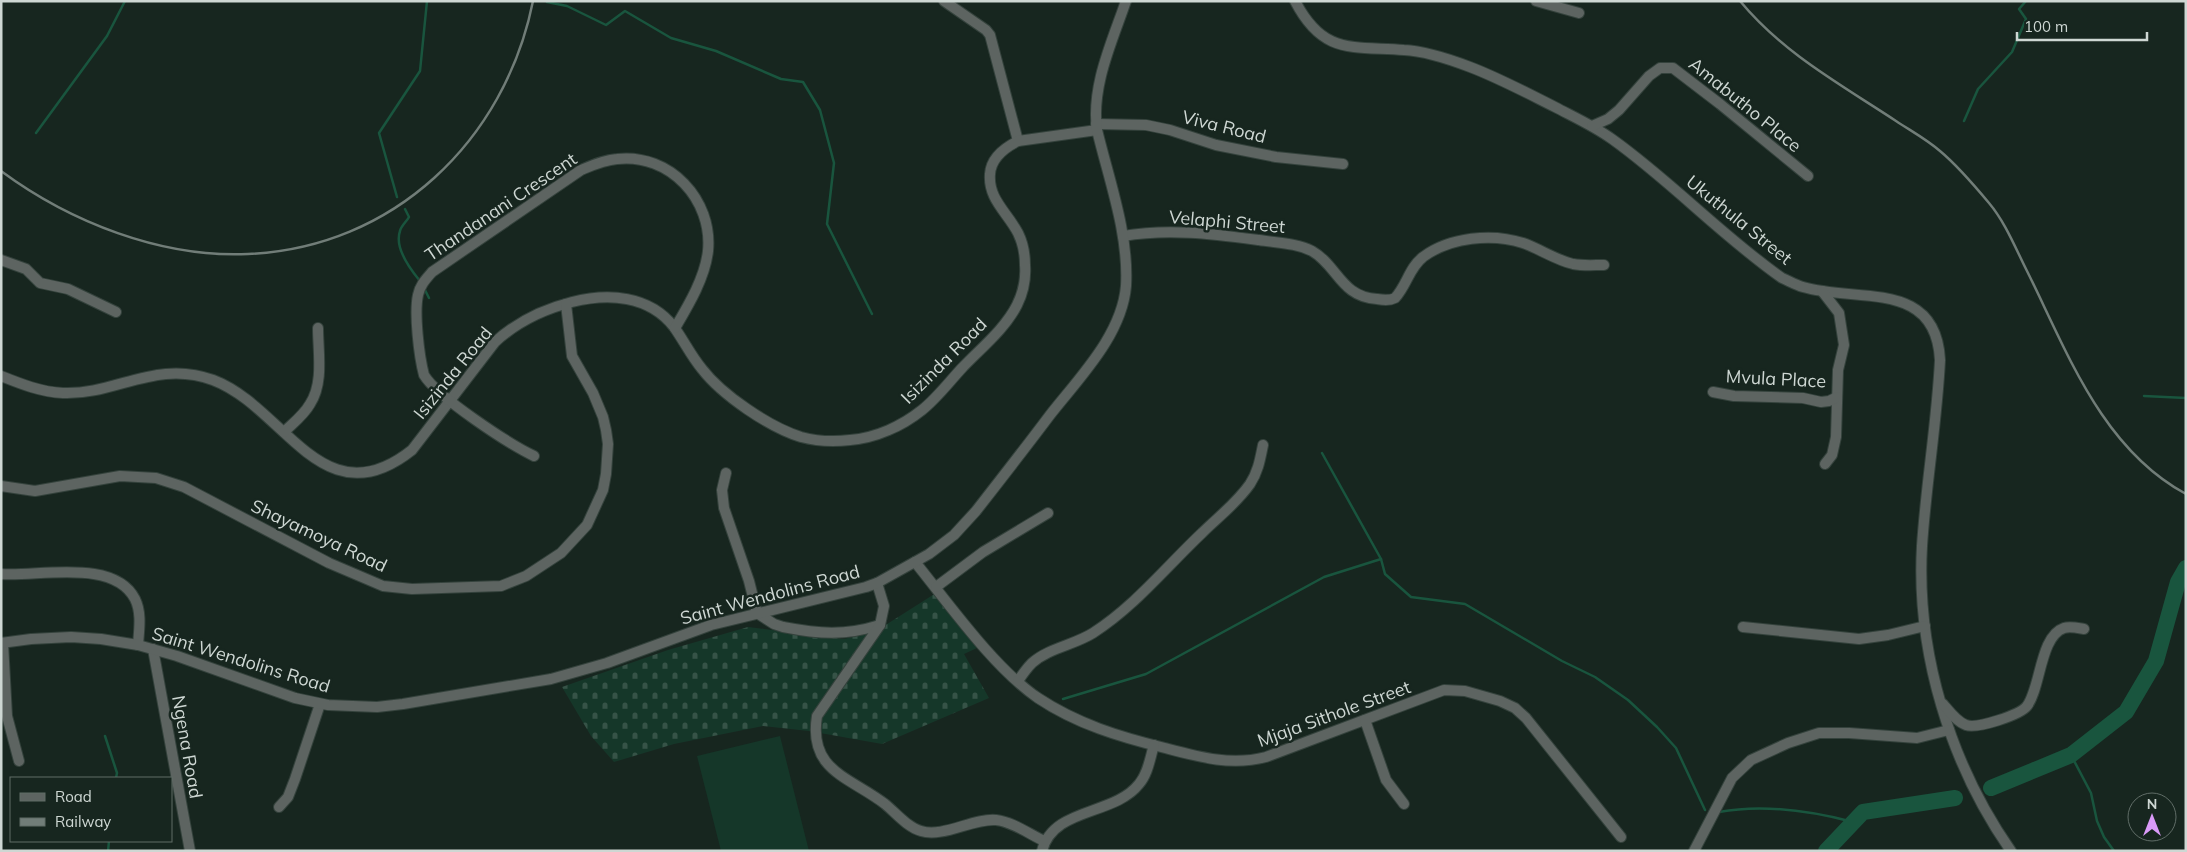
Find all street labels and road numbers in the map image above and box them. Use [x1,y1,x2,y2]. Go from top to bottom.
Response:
street label: Amabutho Place [1684,52,1806,157]
street label: Viva Road [1180,105,1269,148]
street label: Thandanani Crescent [420,147,581,266]
street label: Ukuthula Street [1682,170,1797,269]
street label: Velaphi Street [1168,205,1286,238]
street label: Isizinda Road [896,313,992,409]
street label: Isizinda Road [408,322,497,424]
street label: Mvula Place [1725,364,1827,393]
street label: Shayamoya Road [247,494,391,577]
street label: Saint Wendolins Road [678,559,862,630]
street label: Saint Wendolins Road [149,621,333,698]
street label: Mjaja Sithole Street [1254,675,1414,752]
street label: Ngena Road [167,694,208,800]

